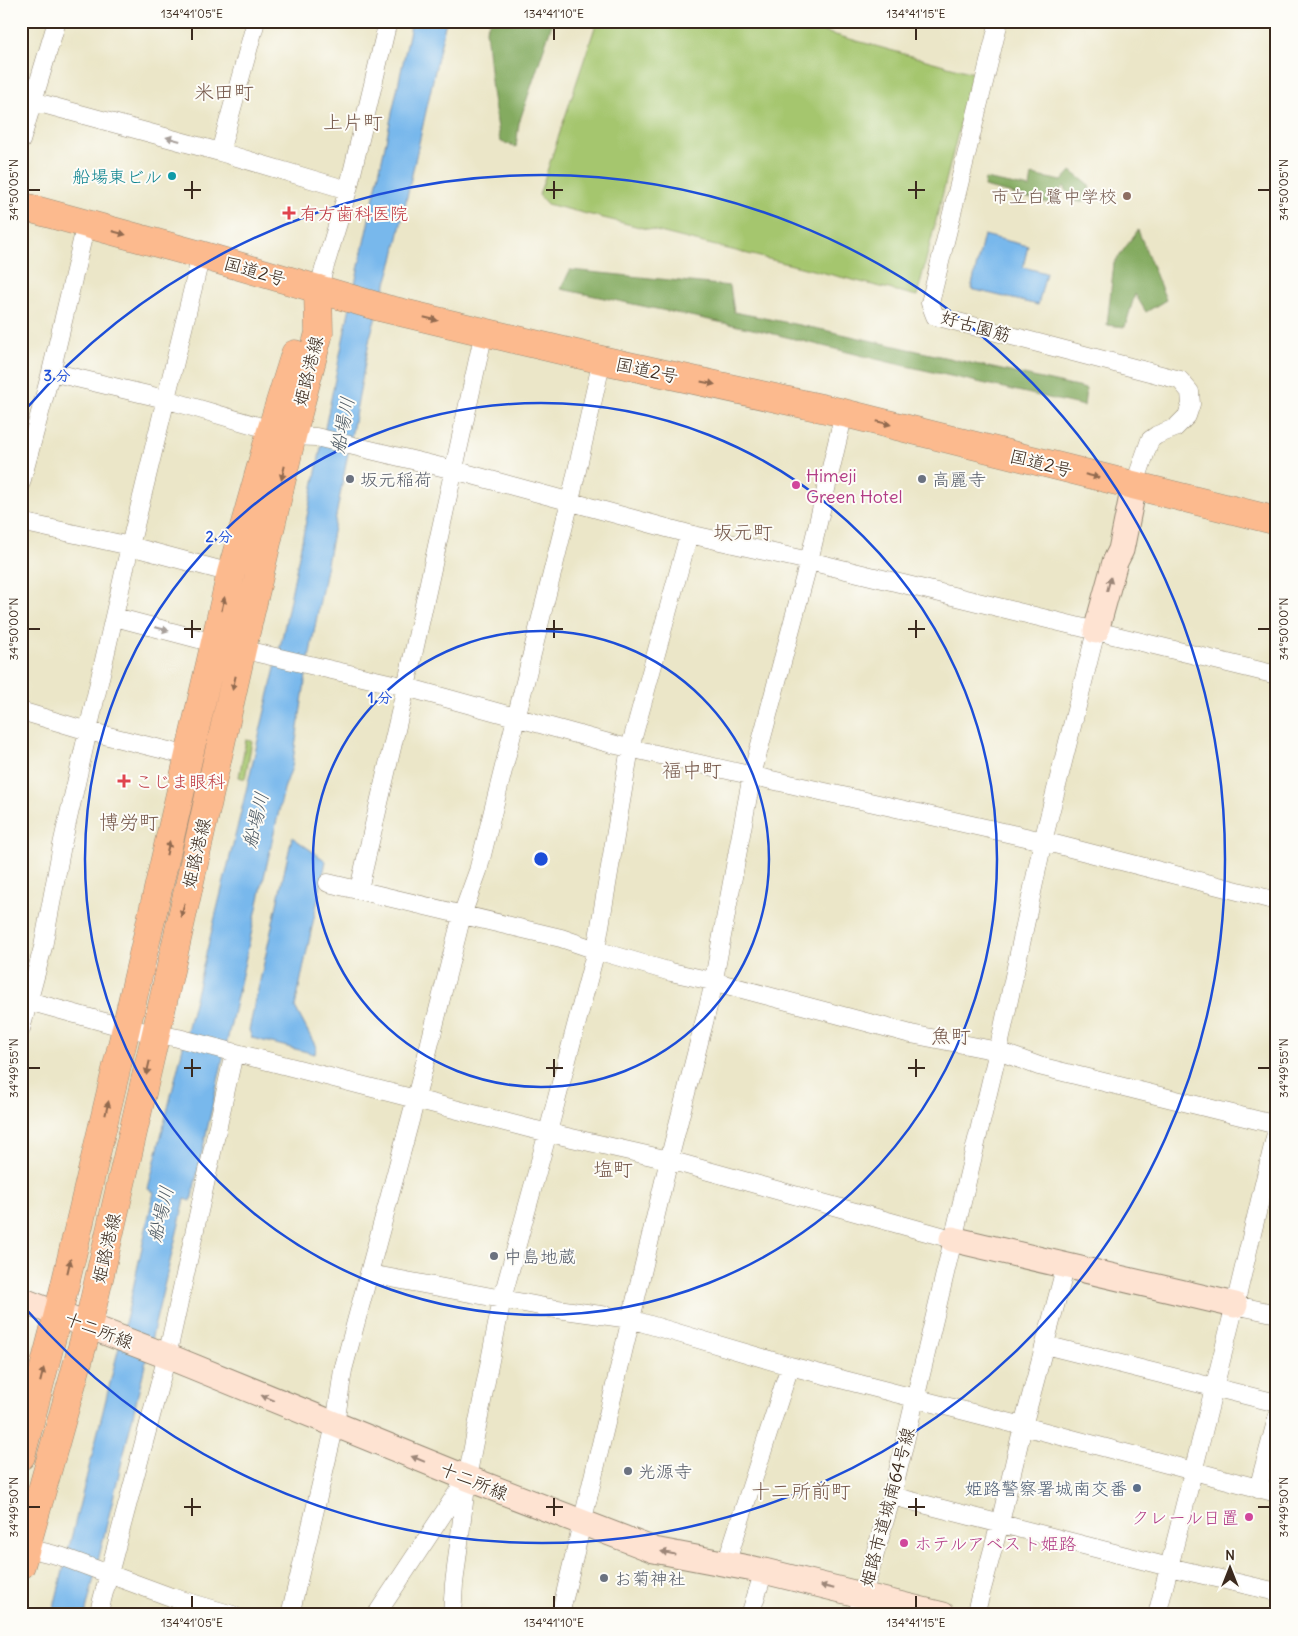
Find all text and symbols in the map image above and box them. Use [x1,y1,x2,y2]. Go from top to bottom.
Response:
text: 134°41'05"E [161,6,223,21]
text: 134°41'10"E [524,6,584,21]
text: 134°41'15"E [887,6,945,21]
district label: 米田町 [194,79,254,104]
district label: 上片町 [323,109,383,134]
one-way arrow [166,135,181,143]
text: 34°50'05"N [6,159,21,221]
text: 34°50'05"N [1276,159,1291,221]
place label: 船場東ビル [72,165,162,188]
marker: 船場東ビル [166,170,178,182]
place label: 市立白鷺中学校 [991,185,1117,208]
marker: 市立白鷺中学校 [1121,190,1133,202]
place label: 有方歯科医院 [300,202,408,225]
marker: 有方歯科医院 [282,206,296,220]
one-way arrow [111,229,126,237]
street label: 国道2号 [221,251,289,291]
street label: 好古園筋 [938,305,1014,347]
one-way arrow [423,315,438,323]
street label: 姫路港線 [288,333,328,409]
street label: 国道2号 [613,352,681,388]
text: 3 分 [43,366,71,385]
one-way arrow [701,379,716,387]
water label: 船場川 [325,395,359,455]
one-way arrow [876,419,891,427]
street label: 国道2号 [1007,444,1075,482]
place label: Himeji Green Hotel [806,464,902,508]
one-way arrow [279,466,287,481]
place label: 坂元稲荷 [360,468,432,491]
place label: 高麗寺 [932,468,986,491]
one-way arrow [1085,472,1100,480]
marker: 坂元稲荷 [344,473,356,485]
marker: 高麗寺 [916,473,928,485]
marker: Himeji Green Hotel [790,479,802,491]
district label: 坂元町 [713,519,773,544]
text: 2 分 [206,527,232,546]
one-way arrow [1105,576,1113,592]
text: 34°50'00"N [6,597,21,661]
one-way arrow [219,597,227,612]
text: 34°50'00"N [1276,597,1291,661]
one-way arrow [154,625,170,633]
one-way arrow [230,675,238,690]
text: 1 分 [368,688,392,707]
district label: 福中町 [662,757,722,782]
place label: こじま眼科 [135,770,225,793]
marker: こじま眼科 [117,774,131,788]
water label: 船場川 [236,789,274,851]
district label: 博労町 [99,809,159,834]
street label: 姫路港線 [177,815,215,891]
one-way arrow [164,840,172,855]
centre of rings [532,850,550,868]
one-way arrow [179,902,187,917]
district label: 魚町 [931,1023,971,1048]
text: 34°49'55"N [6,1038,21,1098]
text: 34°49'55"N [1276,1038,1291,1098]
one-way arrow [144,1061,152,1076]
one-way arrow [103,1101,111,1116]
district label: 塩町 [593,1156,633,1181]
water label: 船場川 [141,1183,179,1245]
street label: 姫路港線 [87,1210,125,1286]
place label: 中島地蔵 [504,1245,576,1268]
marker: 中島地蔵 [488,1250,500,1262]
one-way arrow [65,1259,73,1274]
street label: 十二所線 [61,1306,137,1354]
one-way arrow [38,1368,46,1383]
one-way arrow [260,1393,275,1401]
street label: 姫路市道城南64号線 [855,1424,919,1590]
one-way arrow [411,1454,425,1462]
street label: 十二所線 [436,1457,512,1505]
place label: 光源寺 [638,1460,692,1483]
marker: 光源寺 [622,1465,634,1477]
text: 34°49'50"N [6,1477,21,1537]
place label: 姫路警察署城南交番 [965,1477,1127,1500]
text: 34°49'50"N [1276,1477,1291,1537]
district label: 十二所前町 [751,1478,851,1503]
marker: 姫路警察署城南交番 [1131,1482,1143,1494]
place label: クレール日置 [1131,1506,1239,1529]
marker: クレール日置 [1243,1511,1255,1523]
place label: ホテルアベスト姫路 [914,1532,1077,1555]
marker: ホテルアベスト姫路 [898,1537,910,1549]
north arrow [1206,1544,1256,1594]
text: N [1225,1546,1235,1564]
one-way arrow [660,1548,676,1556]
place label: お菊神社 [614,1567,686,1590]
marker: お菊神社 [598,1572,610,1584]
one-way arrow [820,1582,835,1590]
text: 134°41'05"E [161,1615,223,1630]
text: 134°41'10"E [524,1615,584,1630]
text: 134°41'15"E [887,1615,945,1630]

